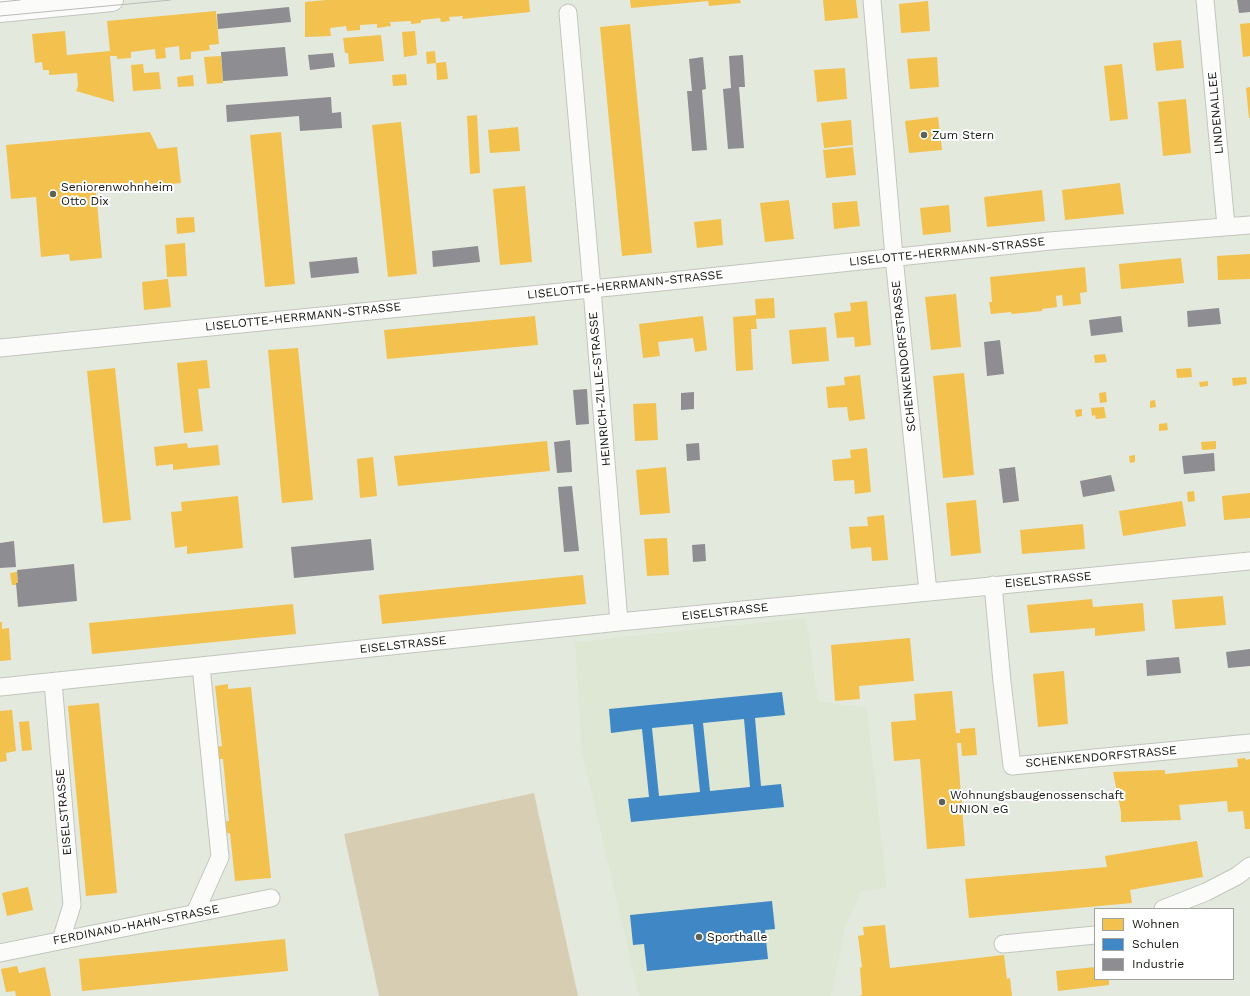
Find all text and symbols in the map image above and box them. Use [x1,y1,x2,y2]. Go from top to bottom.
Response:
street label: LINDENALLEE [1205,71,1227,155]
place label: Zum Stern [932,128,994,142]
marker: Zum Stern [919,130,929,140]
place label: Seniorenwohnheim Otto Dix [61,180,173,208]
marker: Seniorenwohnheim Otto Dix [48,189,58,199]
street label: LISELOTTE-HERRMANN-STRASSE [848,235,1046,269]
street label: LISELOTTE-HERRMANN-STRASSE [526,268,724,302]
street label: SCHENKENDORFSTRASSE [889,280,919,432]
street label: LISELOTTE-HERRMANN-STRASSE [204,300,402,334]
street label: HEINRICH-ZILLE-STRASSE [586,311,614,467]
street label: EISELSTRASSE [1004,569,1092,591]
street label: EISELSTRASSE [681,600,769,624]
street label: EISELSTRASSE [359,633,447,657]
street label: SCHENKENDORFSTRASSE [1025,743,1177,771]
street label: EISELSTRASSE [53,768,75,856]
place label: Wohnungsbaugenossenschaft UNION eG [950,788,1124,816]
marker: Wohnungsbaugenossenschaft UNION eG [937,797,947,807]
street label: FERDINAND-HAHN-STRASSE [52,902,220,948]
legend [1094,908,1234,980]
text: Wohnen [1132,917,1180,931]
place label: Sporthalle [707,930,767,944]
marker: Sporthalle [694,932,704,942]
text: Schulen [1132,937,1179,951]
text: Industrie [1132,957,1184,971]

